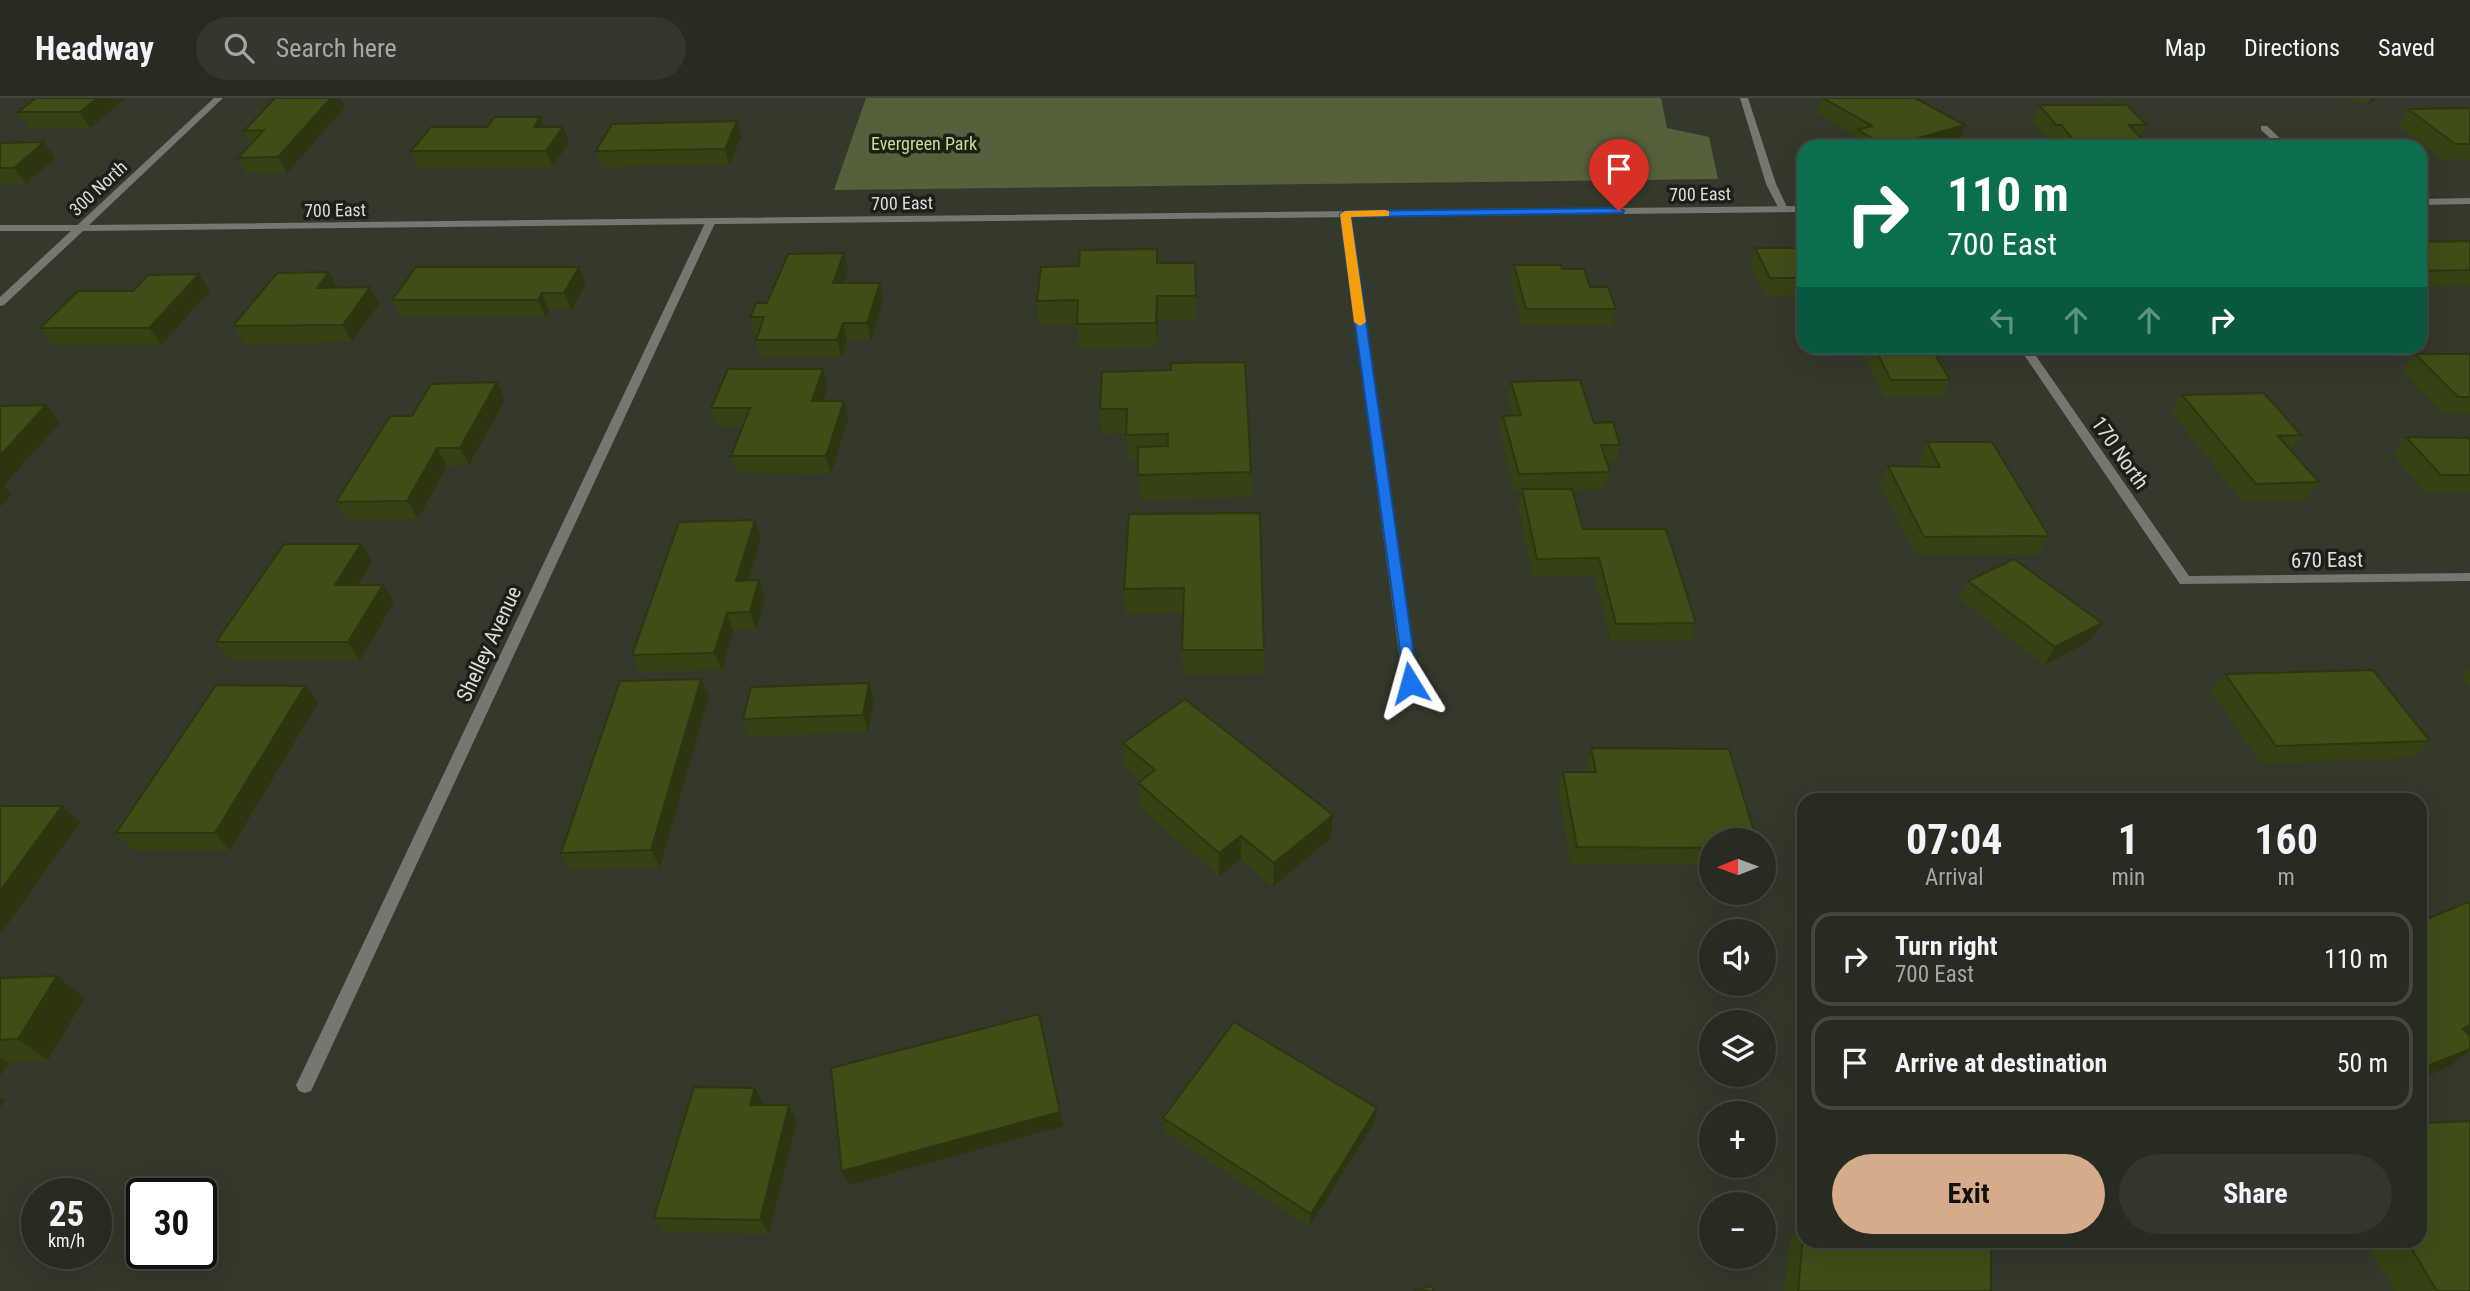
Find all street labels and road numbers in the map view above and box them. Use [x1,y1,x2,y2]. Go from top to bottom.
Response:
street label: 300 North [65,156,131,220]
street label: 700 East [1669,183,1731,205]
street label: 700 East [871,192,933,214]
street label: 700 East [304,199,366,221]
street label: 170 North [2086,412,2154,494]
street label: 670 East [2291,547,2363,573]
street label: Shelley Avenue [452,582,526,705]

